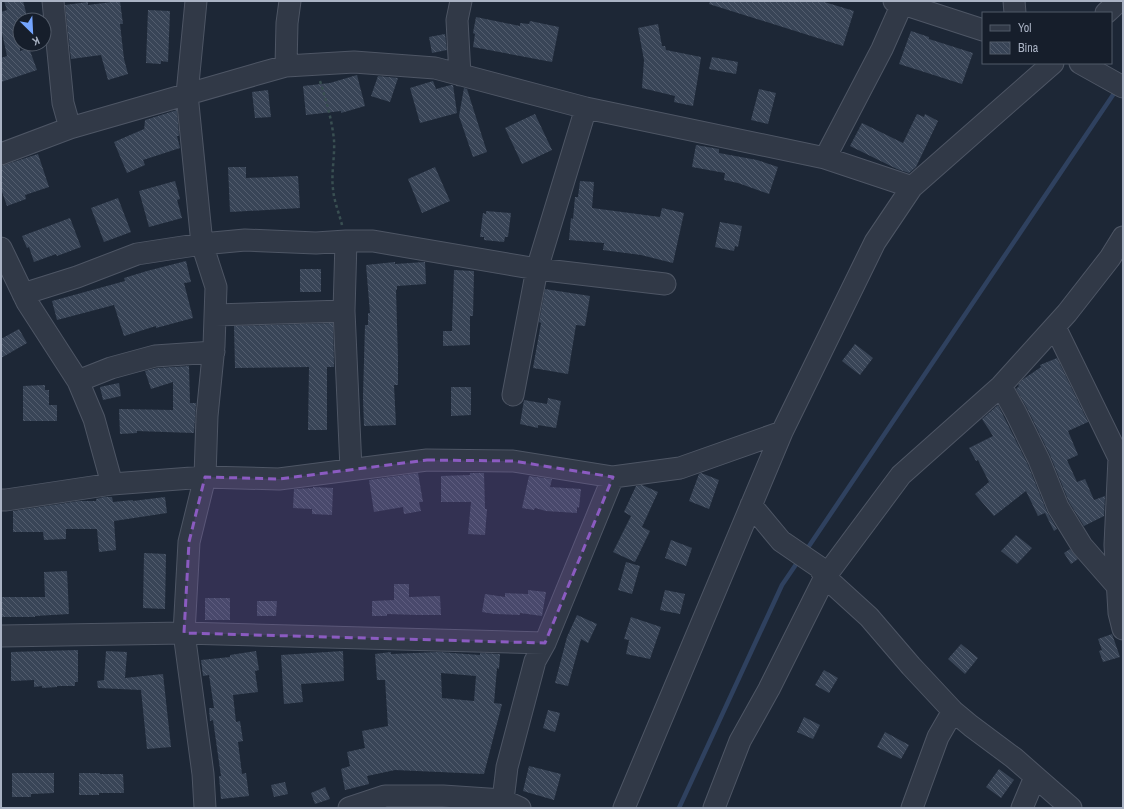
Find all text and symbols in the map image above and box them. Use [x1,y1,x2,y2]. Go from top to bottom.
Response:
north arrow [12,12,52,52]
legend [982,12,1112,64]
text: Yol [1018,20,1031,36]
text: K [30,33,42,49]
text: Bina [1018,40,1039,56]

